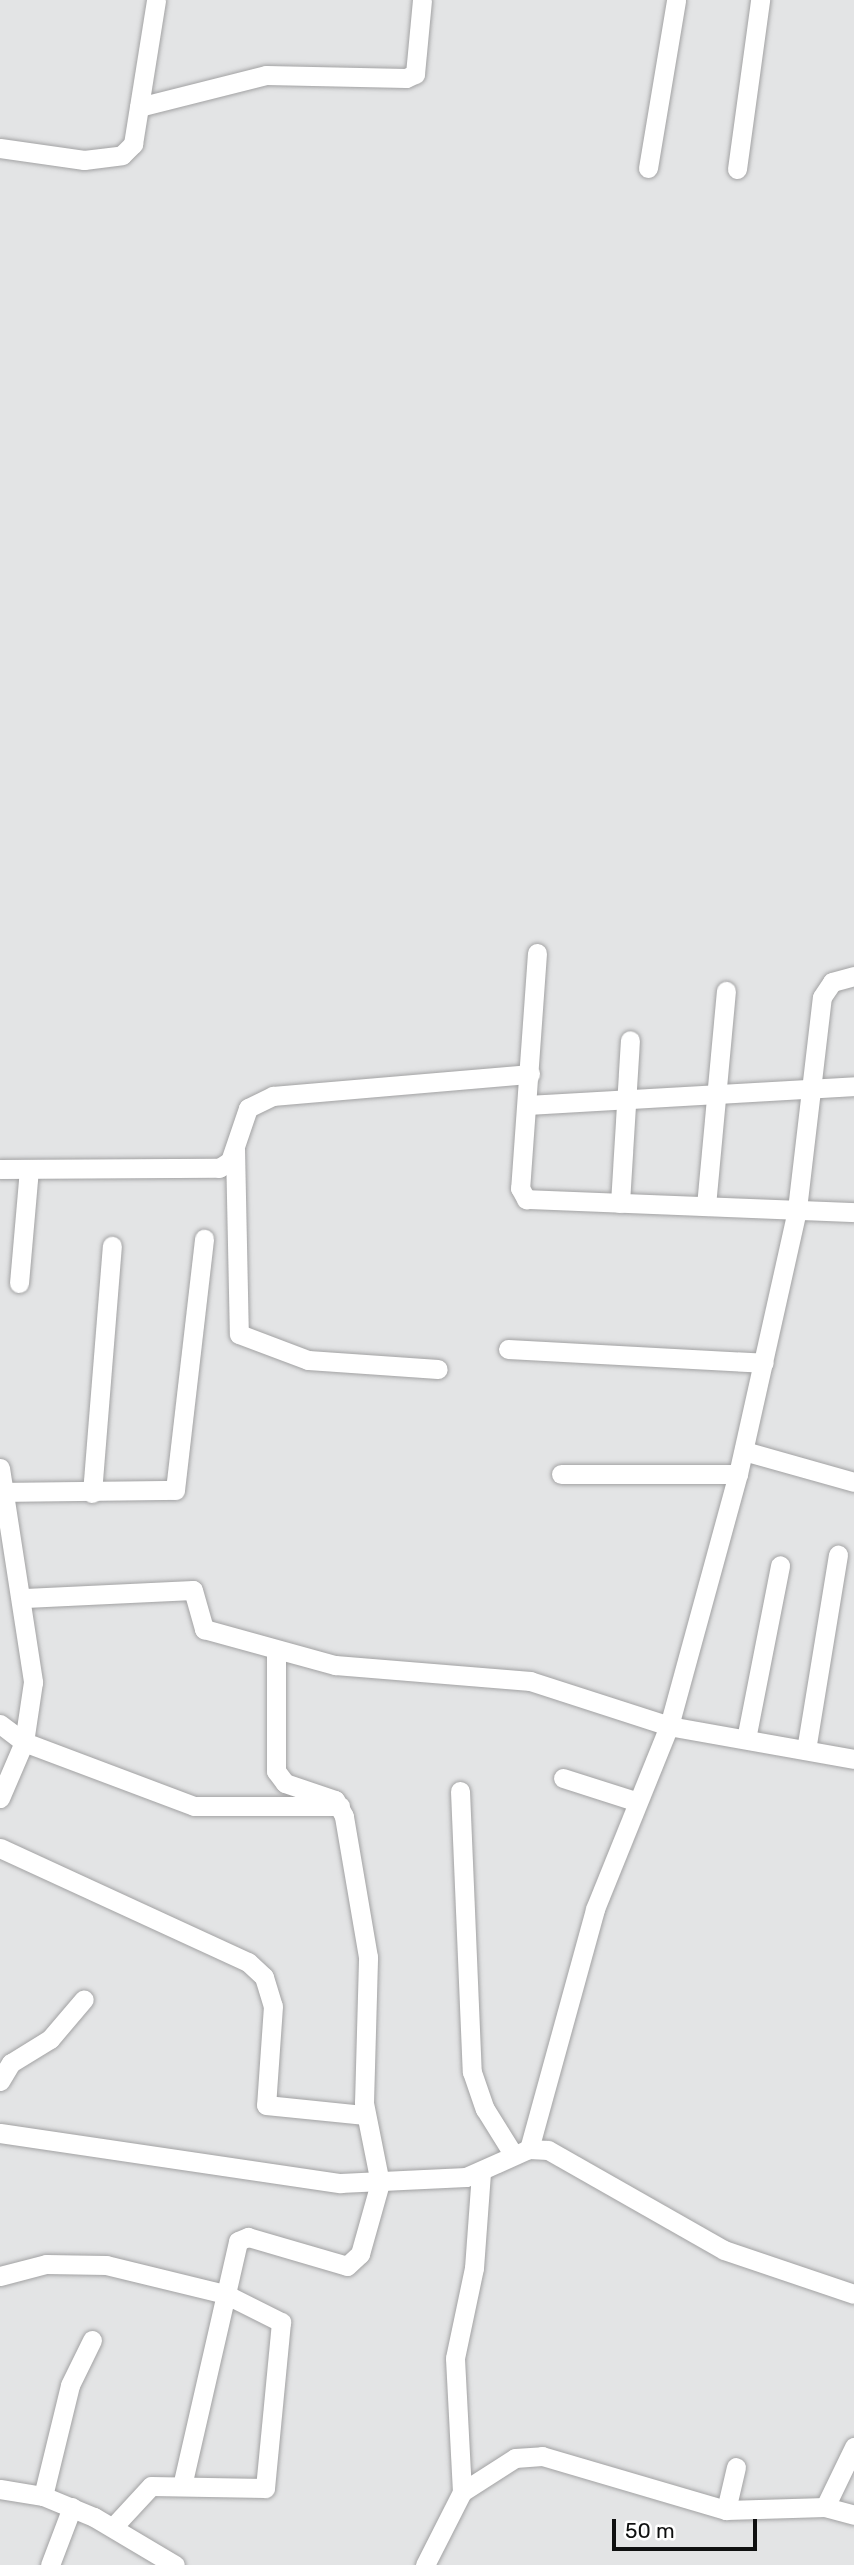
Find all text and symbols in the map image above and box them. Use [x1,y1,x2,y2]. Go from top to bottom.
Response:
scale bar [616,2506,761,2550]
text: 50 m [625,2518,675,2543]

